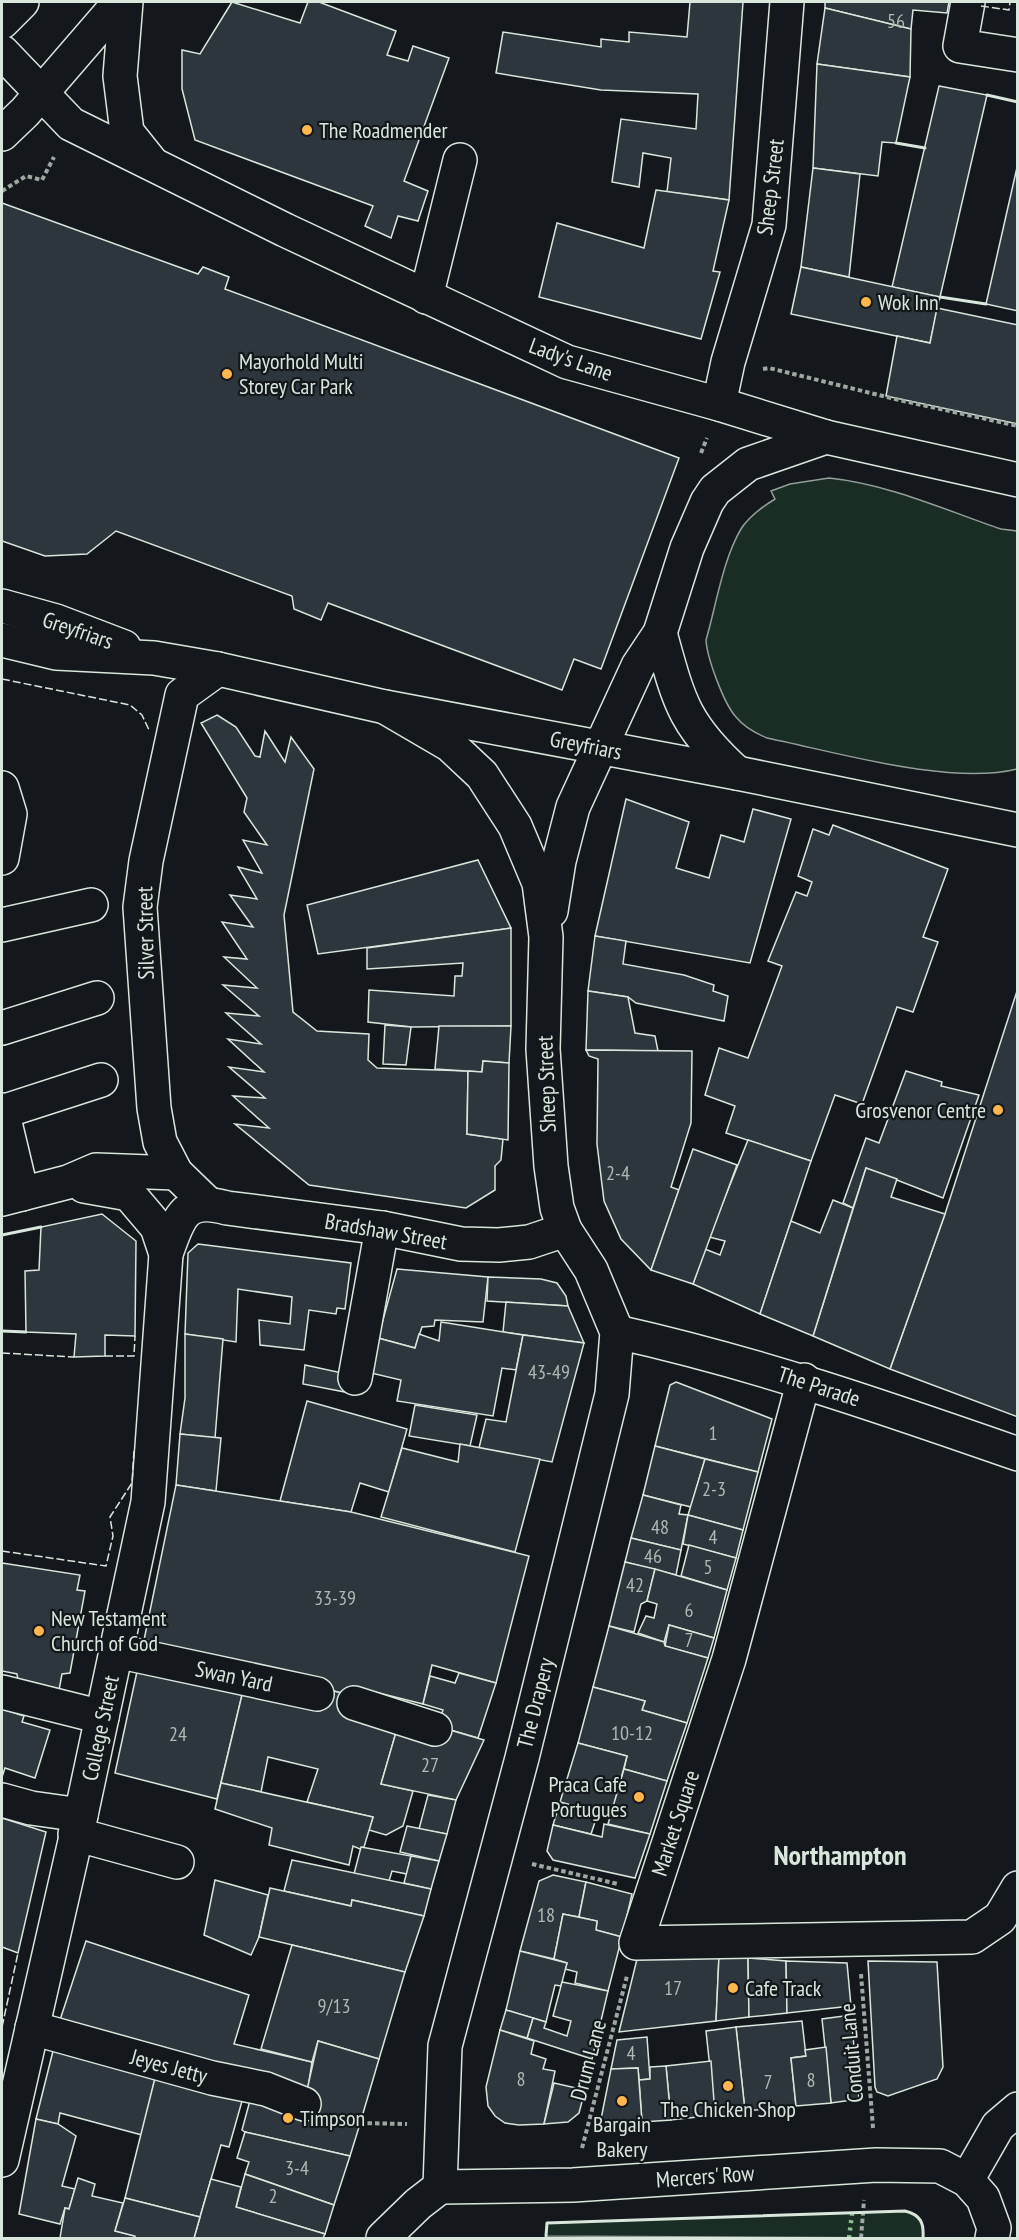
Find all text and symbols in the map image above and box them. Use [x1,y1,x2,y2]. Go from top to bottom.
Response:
house number: 56 [887,8,905,34]
place label: The Roadmender [319,116,448,144]
marker: The Roadmender [300,123,314,137]
street label: Sheep Street [750,137,790,237]
place label: Wok Inn [878,288,939,316]
marker: Wok Inn [859,295,873,309]
street label: Lady's Lane [525,331,617,387]
place label: Mayorhold Multi Storey Car Park [239,347,364,400]
marker: Mayorhold Multi Storey Car Park [220,367,234,381]
street label: Greyfriars [39,605,117,655]
street label: Greyfriars [548,724,624,766]
street label: Silver Street [130,886,160,980]
street label: Sheep Street [530,1035,562,1133]
place label: Grosvenor Centre [855,1096,986,1124]
marker: Grosvenor Centre [991,1103,1005,1117]
house number: 2-4 [606,1160,630,1186]
street label: Bradshaw Street [323,1206,449,1256]
house number: 43-49 [528,1359,570,1385]
street label: The Parade [774,1360,864,1412]
house number: 1 [709,1420,718,1446]
house number: 2-3 [702,1476,726,1502]
house number: 48 [651,1514,669,1540]
house number: 4 [709,1524,718,1550]
house number: 46 [644,1543,662,1569]
house number: 5 [704,1554,713,1580]
house number: 42 [626,1572,644,1598]
house number: 33-39 [314,1585,356,1611]
house number: 6 [685,1597,694,1623]
place label: New Testament Church of God [51,1604,166,1657]
marker: New Testament Church of God [32,1624,46,1638]
house number: 7 [685,1627,694,1653]
street label: Swan Yard [193,1654,275,1698]
street label: The Drapery [510,1654,560,1751]
street label: College Street [75,1673,125,1783]
house number: 10-12 [611,1720,653,1746]
house number: 24 [169,1721,187,1747]
house number: 27 [421,1752,439,1778]
street label: Market Square [645,1767,705,1879]
place label: Praca Cafe Portugues [548,1770,627,1823]
marker: Praca Cafe Portugues [632,1790,646,1804]
district label: Northampton [773,1836,907,1873]
house number: 18 [537,1902,555,1928]
place label: Cafe Track [745,1974,822,2002]
house number: 17 [664,1975,682,2001]
marker: Cafe Track [726,1981,740,1995]
house number: 9/13 [318,1993,350,2019]
street label: Conduit Lane [833,2002,869,2104]
street label: Drum Lane [564,2017,612,2103]
house number: 4 [627,2040,636,2066]
street label: Jeyes Jetty [127,2042,211,2090]
house number: 8 [517,2066,526,2092]
house number: 8 [807,2067,816,2093]
house number: 7 [764,2069,773,2095]
marker: The Chicken Shop [721,2079,735,2093]
marker: Bargain Bakery [615,2094,629,2108]
place label: The Chicken Shop [660,2095,796,2123]
place label: Timpson [300,2104,365,2132]
place label: Bargain Bakery [593,2110,651,2163]
marker: Timpson [281,2111,295,2125]
house number: 3-4 [285,2155,309,2181]
street label: Mercers' Row [655,2159,755,2193]
house number: 2 [269,2183,278,2209]

